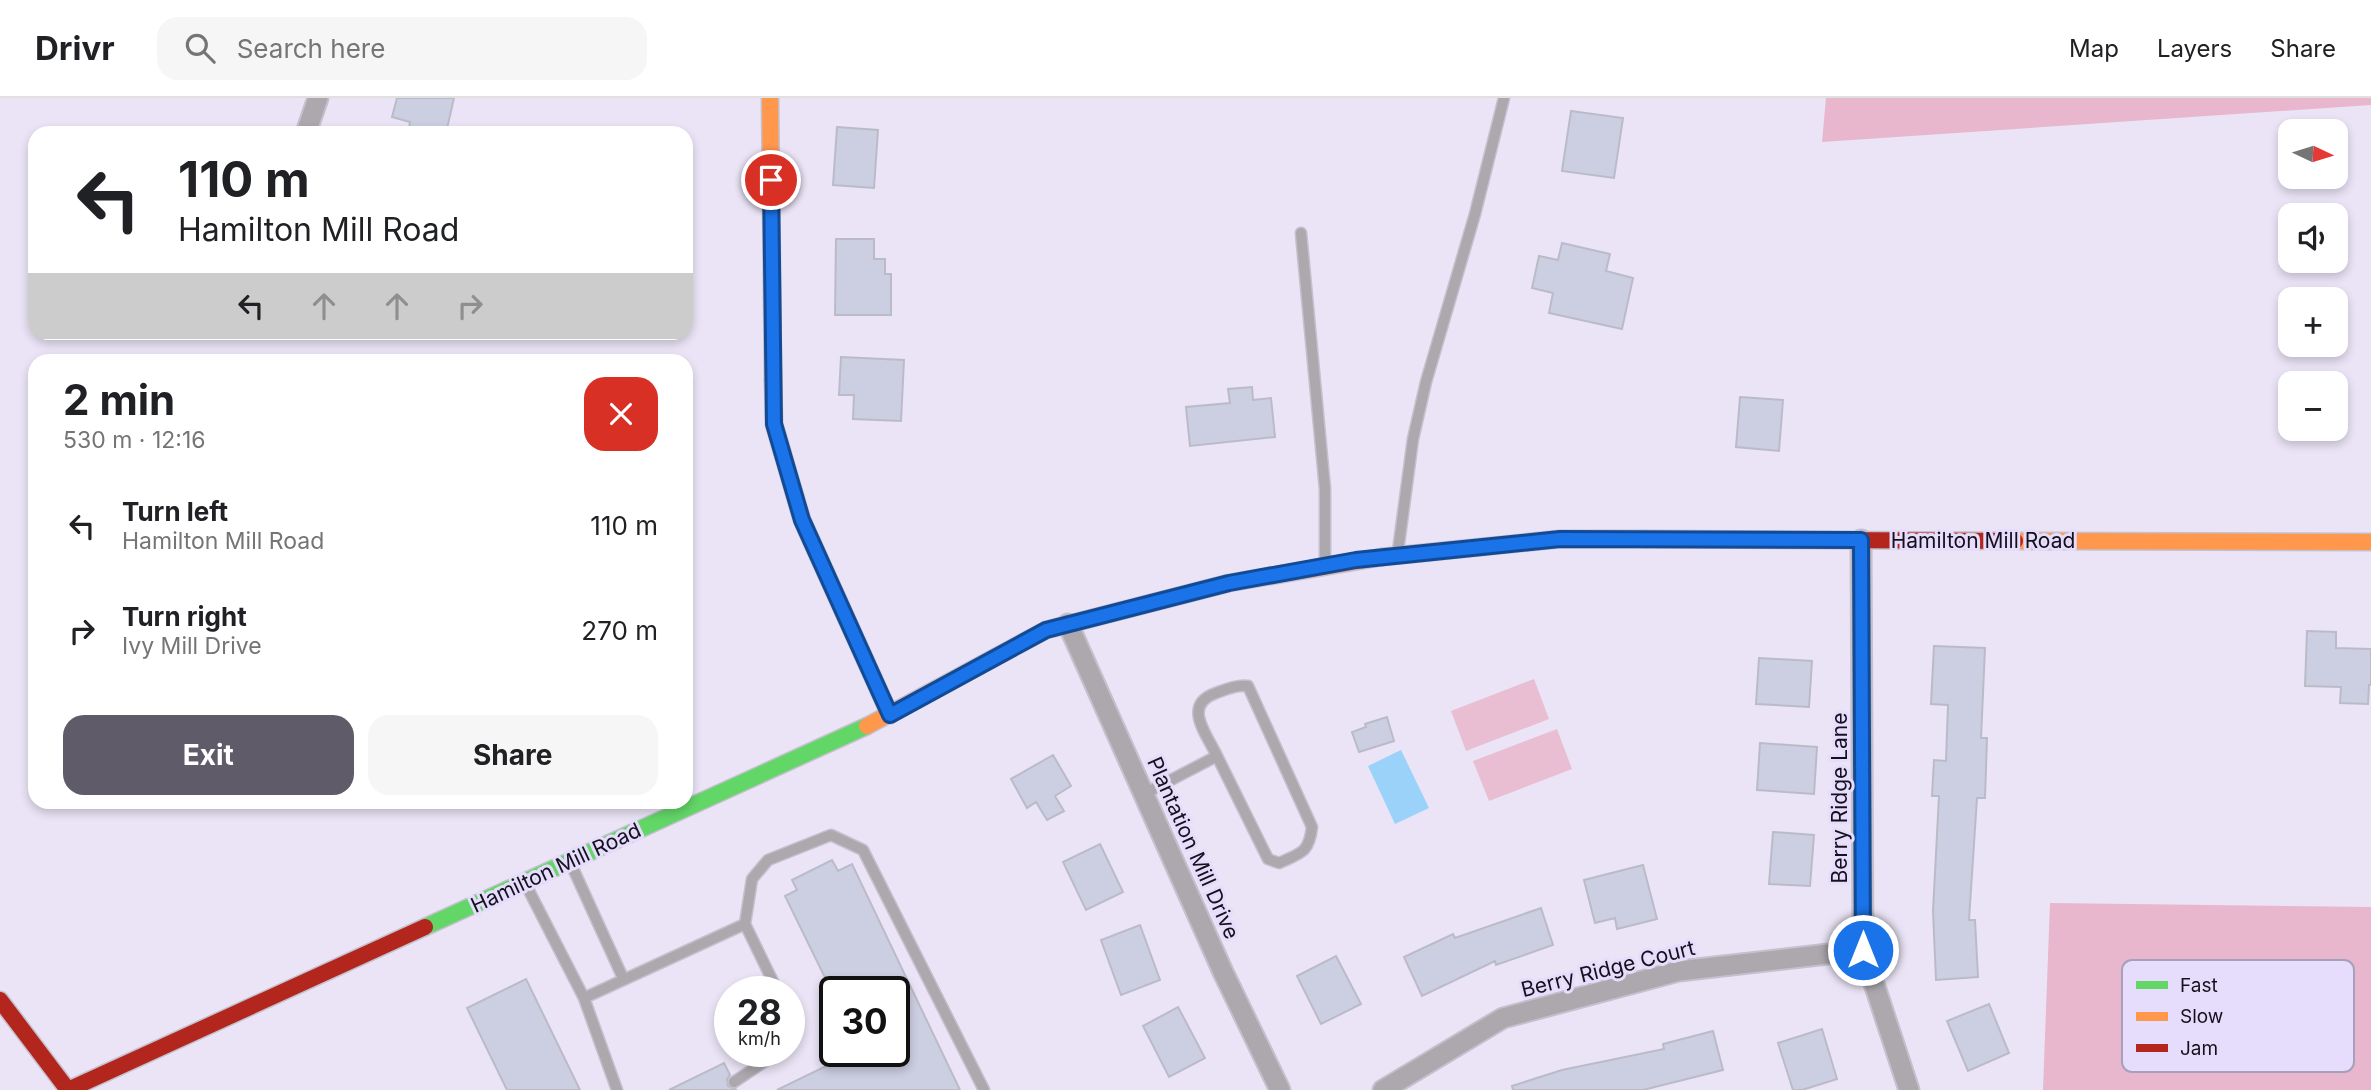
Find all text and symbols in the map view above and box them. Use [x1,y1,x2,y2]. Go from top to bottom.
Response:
search box [157,17,647,80]
text: Drivr [35,28,115,68]
icon: search [181,29,219,67]
text: Search here [237,33,385,64]
text: Map [2069,34,2119,63]
text: Layers [2157,34,2232,63]
text: Share [2270,34,2336,63]
north arrow [2278,119,2348,189]
map controls [2278,119,2348,441]
text: 110 m [178,150,310,209]
pin [741,150,801,210]
icon: left [63,154,154,245]
icon: arrive [752,161,790,199]
button: sound [2278,203,2348,273]
text: Hamilton Mill Road [178,210,459,249]
icon: left [232,287,270,325]
icon: ahead [305,287,343,325]
icon: ahead [378,287,416,325]
icon: right [451,287,489,325]
button: + [2278,287,2348,357]
button: − [2278,371,2348,441]
text: 2 min [63,374,175,425]
button: close [584,377,658,451]
text: 530 m · 12:16 [63,426,206,454]
text: Turn left [122,496,228,527]
icon: left [63,507,101,545]
text: 110 m [590,510,658,541]
text: Hamilton Mill Road [122,527,324,555]
street label: Hamilton Mill Road [1891,528,2075,553]
text: Turn right [122,601,247,632]
icon: right [63,612,101,650]
text: 270 m [581,615,658,646]
text: Ivy Mill Drive [122,632,262,660]
street label: Berry Ridge Lane [1827,713,1852,883]
button: Exit [63,715,354,795]
button: Share [368,715,658,795]
street label: Plantation Mill Drive [1142,753,1245,943]
street label: Hamilton Mill Road [467,817,645,918]
position arrow [1826,913,1900,987]
street label: Berry Ridge Court [1518,935,1697,1002]
legend [2122,960,2354,1072]
text: Fast [2180,974,2218,997]
speed limit sign: 30 [819,976,910,1067]
text: 28 [737,991,782,1033]
text: Slow [2180,1005,2223,1028]
text: km/h [738,1028,781,1049]
text: Jam [2180,1037,2218,1060]

